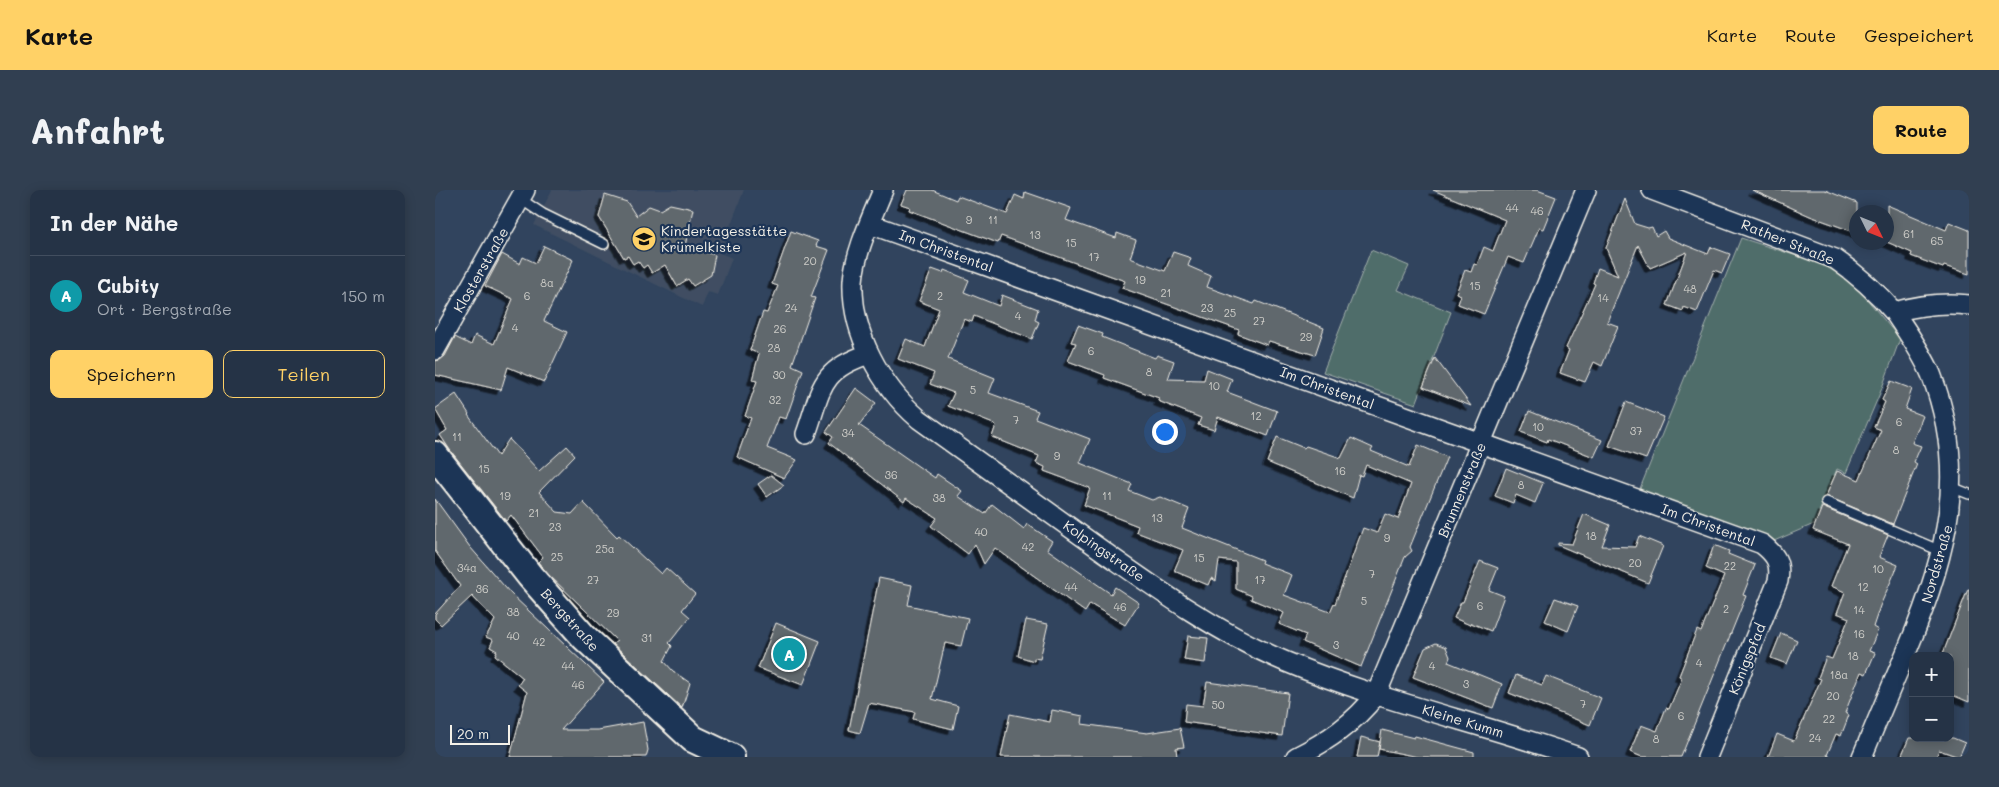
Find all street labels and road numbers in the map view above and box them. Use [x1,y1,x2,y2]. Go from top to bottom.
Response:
street label: Rather Straße [1739,214,1838,269]
street label: Klosterstraße [449,224,513,316]
street label: Im Christental [897,225,996,276]
street label: Im Christental [1278,362,1377,413]
street label: Brunnenstraße [1433,439,1490,540]
street label: Im Christental [1659,499,1758,550]
street label: Kolpingstraße [1060,515,1149,586]
street label: Nordstraße [1916,522,1957,605]
street label: Bergstraße [537,584,604,655]
street label: Königspfad [1724,620,1770,697]
street label: Kleine Kumm [1420,699,1506,742]

